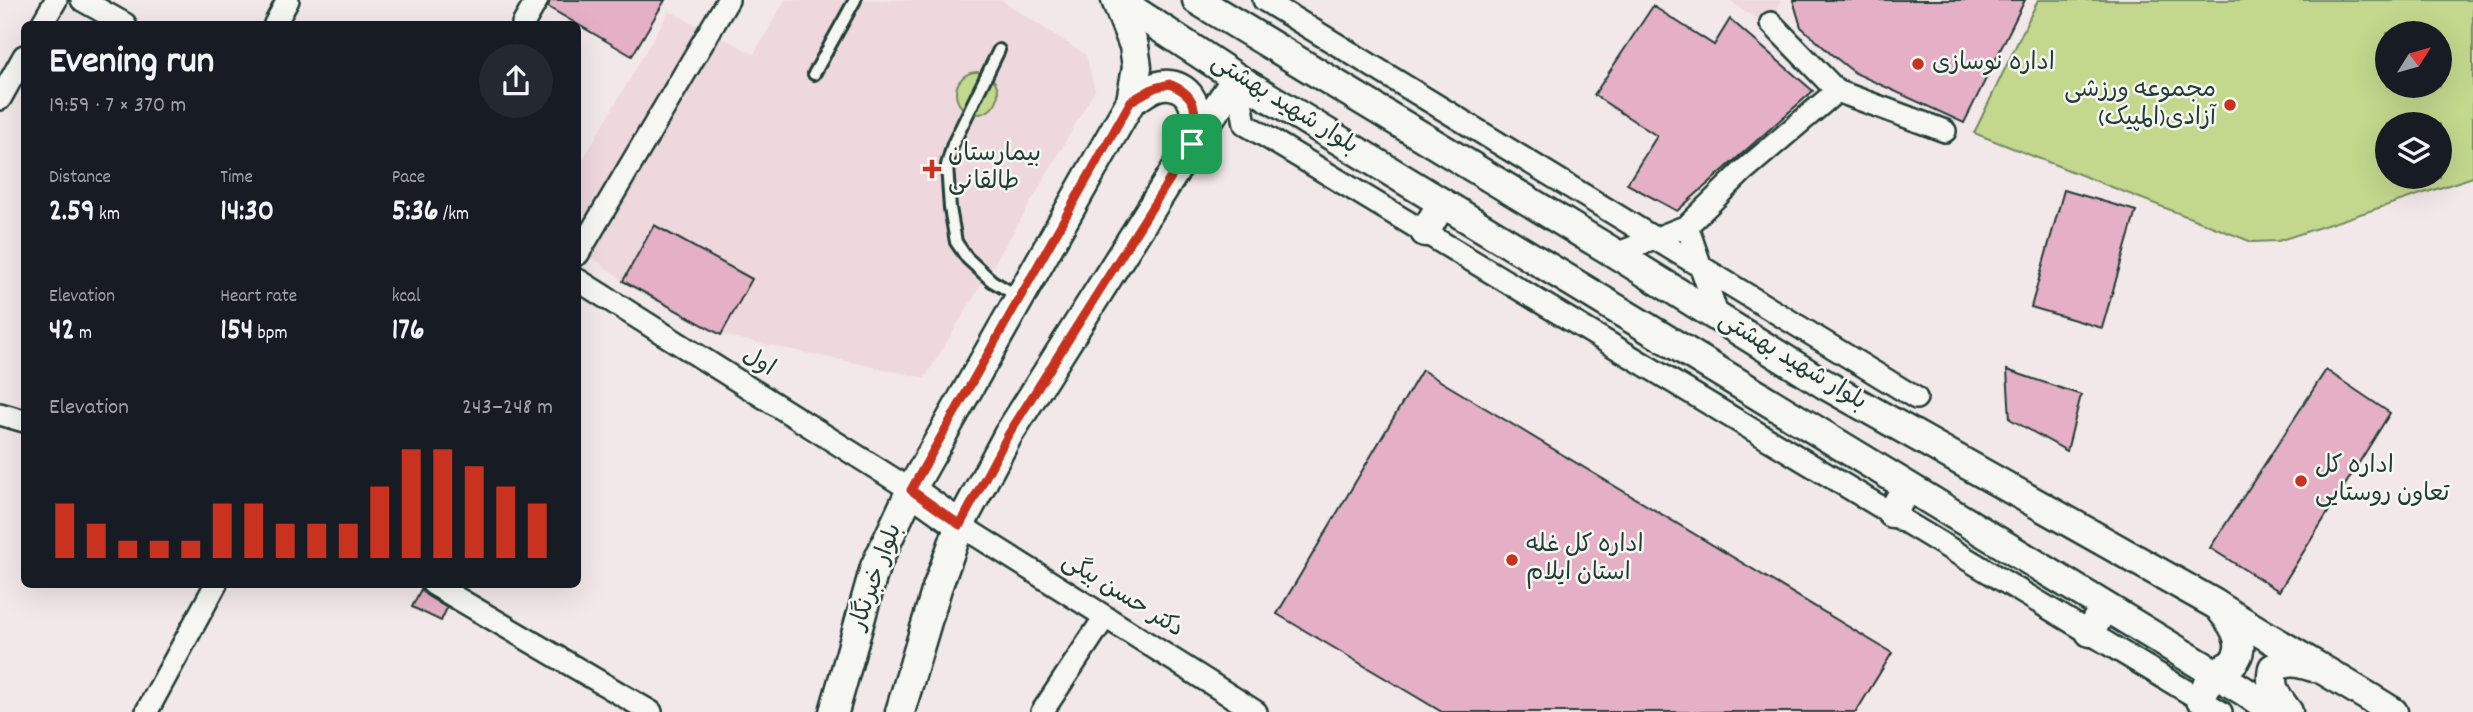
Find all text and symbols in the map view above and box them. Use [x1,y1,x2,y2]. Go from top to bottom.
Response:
north arrow [2375,21,2452,98]
map controls [2375,21,2452,189]
text: Evening run [49,36,214,91]
button: share [479,44,553,118]
street label: بلوار شهید بهشتی [1204,46,1364,164]
place label: اداره نوسازی [1932,47,2055,81]
marker: اداره نوسازی [1910,56,1926,72]
place label: مجموعه ورزشی آزادی(المپیک) [2064,74,2217,136]
text: 19:59 · 7 × 370 m [49,90,186,123]
marker: مجموعه ورزشی آزادی(المپیک) [2222,97,2238,113]
button: layers [2375,112,2452,189]
pin [1162,114,1222,174]
icon: arrive [1173,125,1211,163]
place label: بیمارستان طالقانی [948,138,1041,200]
marker: بیمارستان طالقانی [922,159,942,179]
text: Distance [49,165,111,192]
text: Time [220,165,253,192]
text: Pace [392,165,425,192]
text: 2.59 [49,192,95,235]
text: 14:30 [220,192,274,235]
text: 5:36 [392,192,439,235]
text: km [95,202,120,229]
text: /km [439,202,469,229]
text: Elevation [49,284,115,311]
text: Heart rate [220,284,297,311]
text: kcal [392,284,421,311]
street label: بلوار شهید بهشتی [1711,304,1873,420]
text: 42 [49,311,75,354]
text: 154 [220,311,253,354]
text: 176 [392,311,424,354]
text: m [75,321,92,348]
text: bpm [253,321,288,348]
street label: اول [735,340,781,386]
text: Elevation [49,392,129,425]
text: 243–248 m [462,392,553,425]
place label: اداره کل تعاون روستایی [2315,450,2450,512]
marker: اداره کل تعاون روستایی [2293,473,2309,489]
street label: بلوار خبرنگار [841,519,912,637]
place label: اداره کل غله استان ایلام [1526,529,1644,591]
street label: دکتر حسن بیگی [1055,545,1189,647]
marker: اداره کل غله استان ایلام [1504,552,1520,568]

